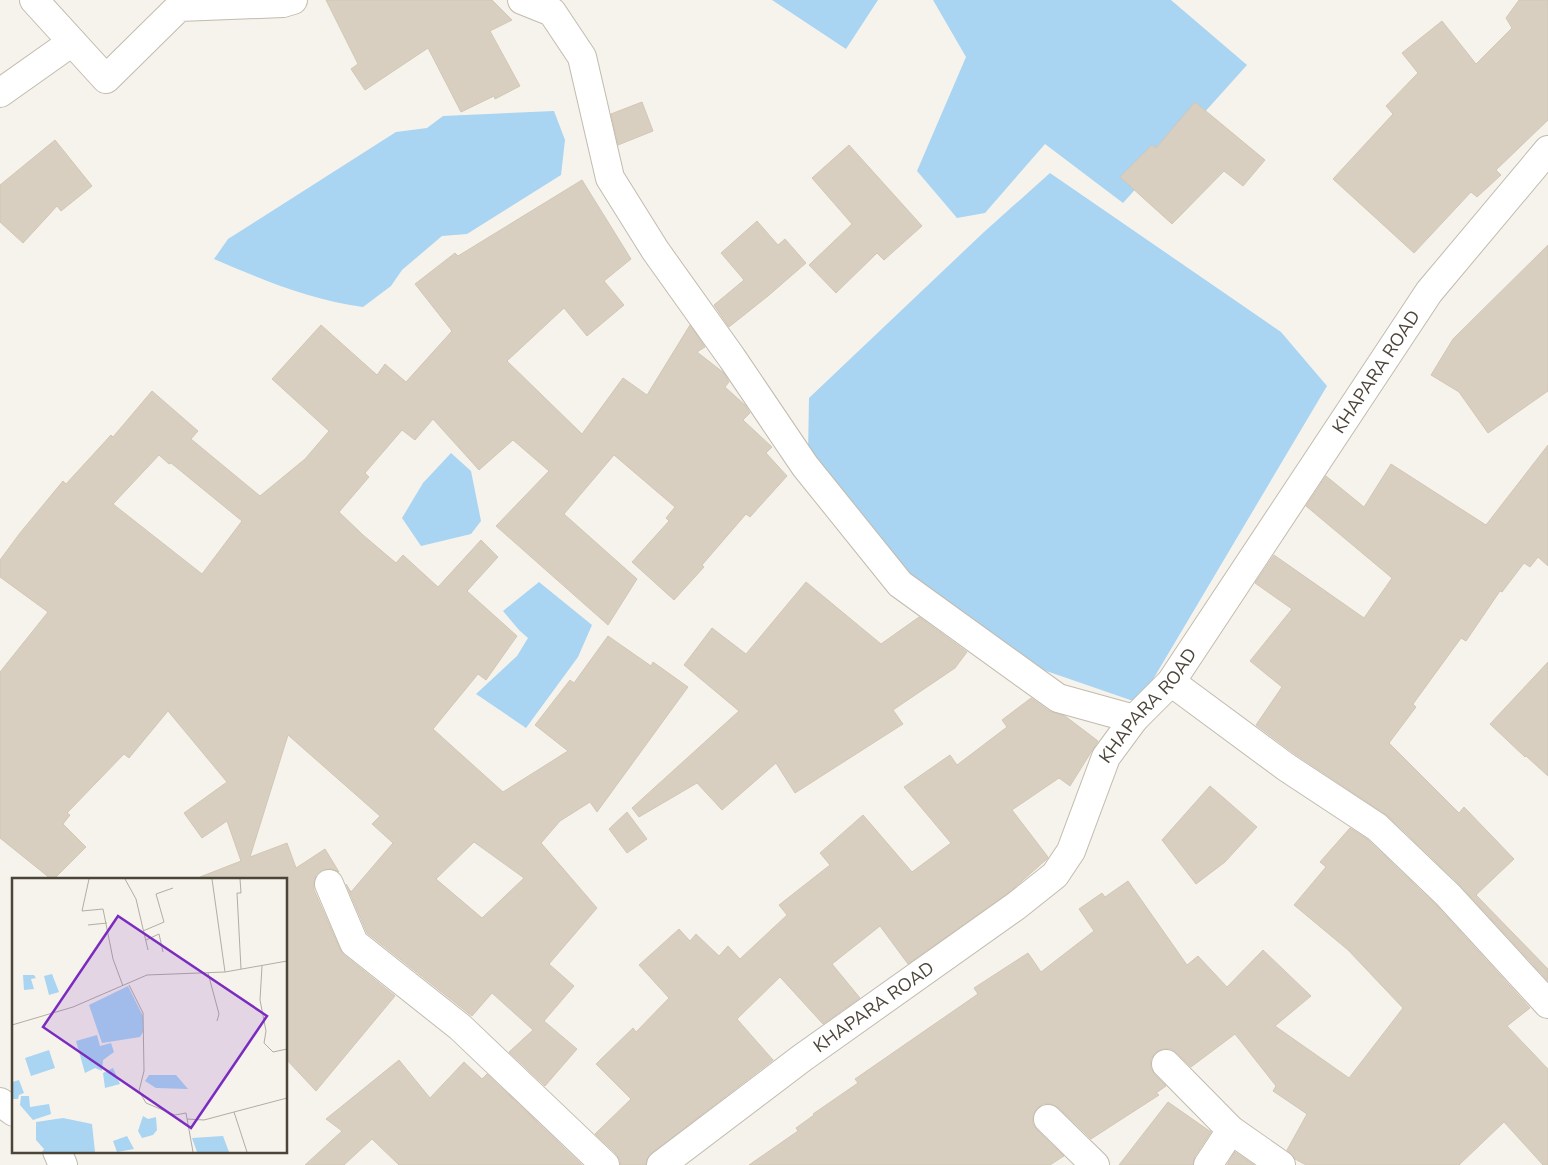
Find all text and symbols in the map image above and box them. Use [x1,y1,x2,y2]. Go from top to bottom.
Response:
street label: KHAPARA ROAD [1327,306,1426,438]
street label: KHAPARA ROAD [1093,643,1202,768]
inset map [12,878,288,1152]
street label: KHAPARA ROAD [809,956,939,1058]

